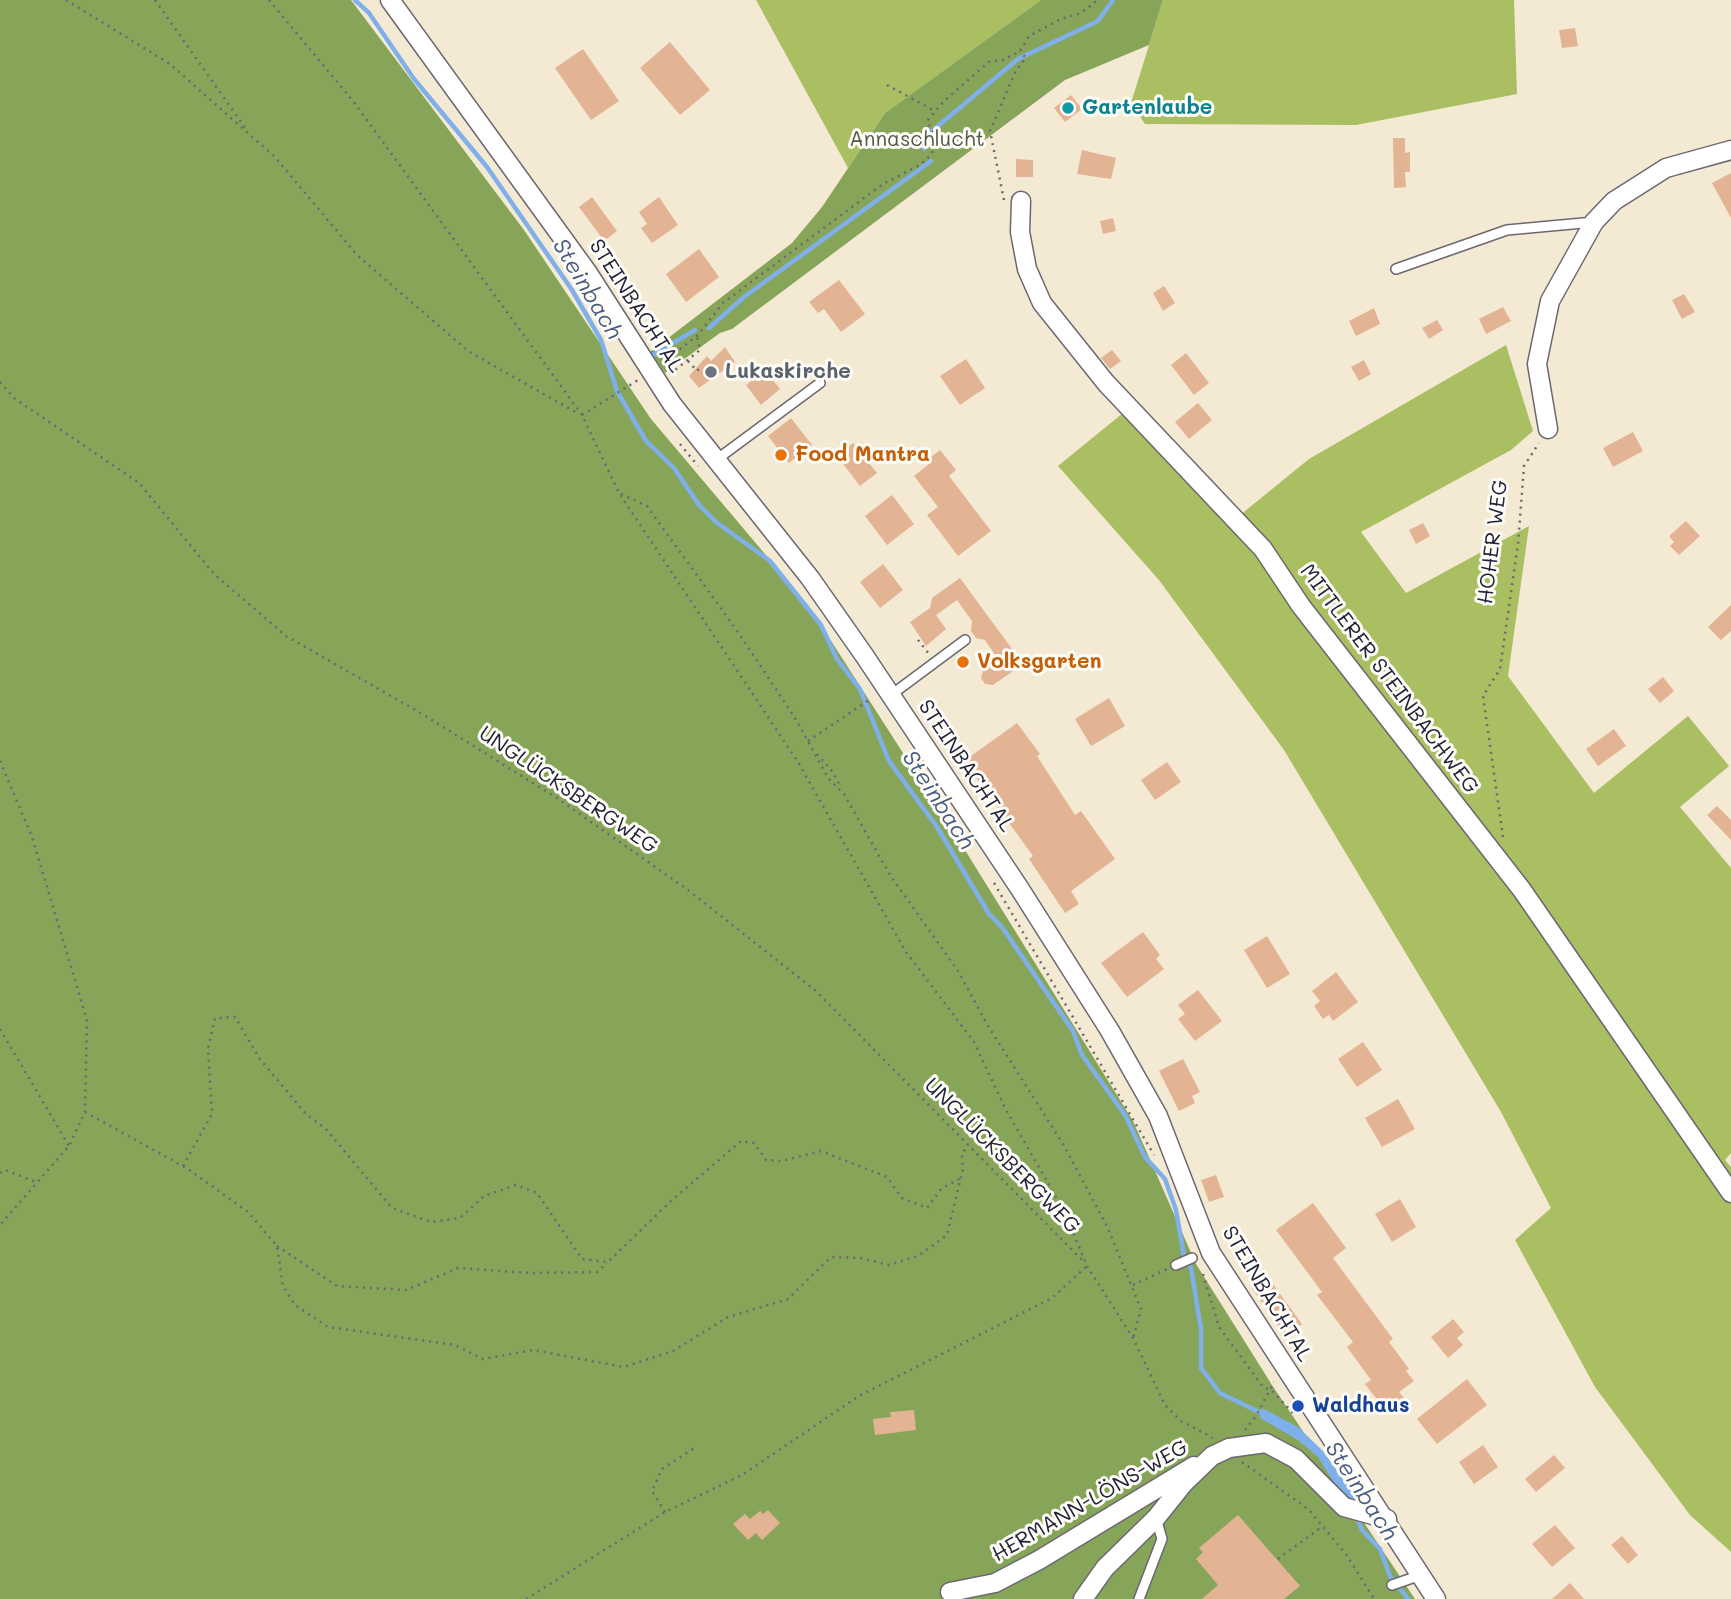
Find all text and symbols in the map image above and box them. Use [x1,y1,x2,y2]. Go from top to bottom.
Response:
place label: Gartenlaube [1082,95,1212,121]
marker: Gartenlaube [1060,100,1076,116]
park label: Annaschlucht [849,127,985,153]
water label: Steinbach [546,234,628,344]
street label: STEINBACHTAL [584,235,688,377]
place label: Lukaskirche [725,359,851,385]
marker: Lukaskirche [703,364,719,380]
place label: Food Mantra [795,442,930,468]
marker: Food Mantra [773,447,789,463]
street label: HOHER WEG [1473,479,1513,605]
street label: MITTLERER STEINBACHWEG [1294,559,1484,799]
place label: Volksgarten [977,649,1101,675]
marker: Volksgarten [955,654,971,670]
street label: STEINBACHTAL [913,695,1019,837]
street label: UNGLÜCKSBERGWEG [474,721,662,859]
water label: Steinbach [896,745,980,855]
street label: UNGLÜCKSBERGWEG [919,1073,1085,1239]
street label: STEINBACHTAL [1217,1222,1317,1366]
place label: Waldhaus [1312,1393,1409,1419]
marker: Waldhaus [1290,1398,1306,1414]
street label: HERMANN-LÖNS-WEG [988,1435,1192,1567]
water label: Steinbach [1319,1436,1403,1546]

